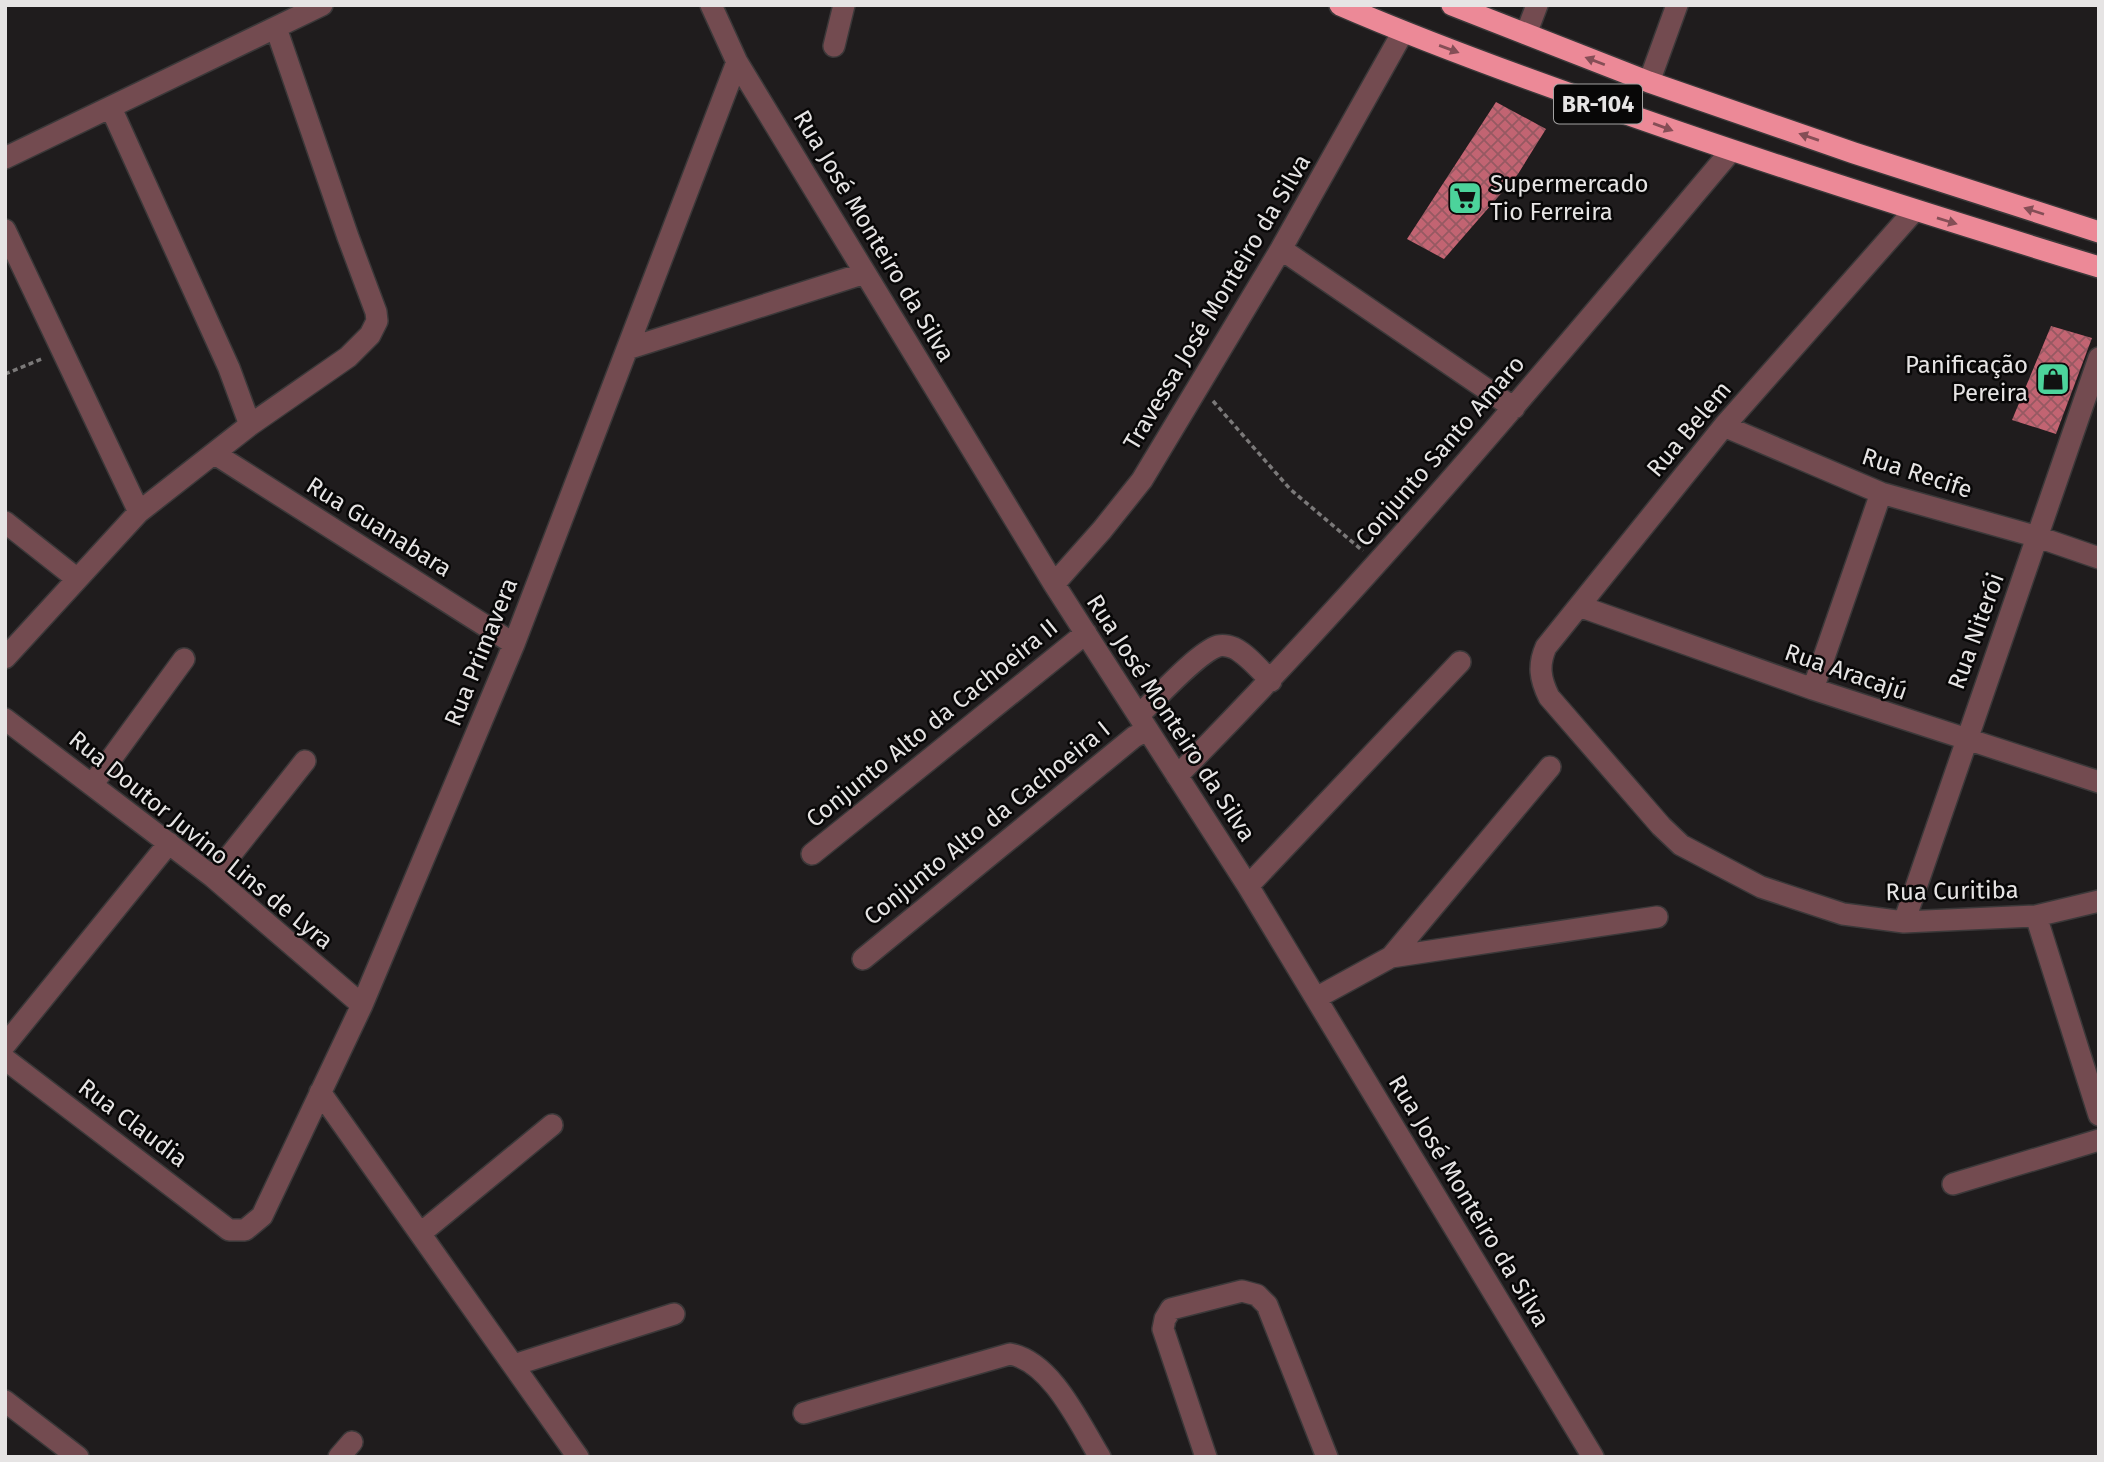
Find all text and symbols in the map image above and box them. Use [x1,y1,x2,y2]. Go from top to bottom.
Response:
one-way arrow [1439,44,1460,55]
one-way arrow [1585,56,1606,67]
road number: BR-104 [1554,85,1642,124]
street label: Rua José Monteiro da Silva [788,105,960,367]
one-way arrow [1652,122,1673,133]
one-way arrow [1799,132,1820,142]
street label: Travessa José Monteiro da Silva [1118,149,1316,455]
place label: Supermercado Tio Ferreira [1490,170,1649,226]
supermarket icon: Supermercado Tio Ferreira [1446,179,1484,217]
one-way arrow [2023,205,2044,215]
one-way arrow [1936,216,1957,226]
street label: Conjunto Santo Amaro [1350,350,1530,552]
place label: Panificação Pereira [1905,351,2028,407]
shop icon: Panificação Pereira [2034,360,2072,398]
street label: Rua Belem [1641,376,1737,482]
street label: Rua Recife [1858,442,1976,504]
street label: Rua Guanabara [301,471,457,583]
street label: Rua Niterói [1942,569,2010,693]
street label: Rua Primavera [439,574,523,730]
street label: Rua José Monteiro da Silva [1081,589,1261,847]
street label: Conjunto Alto da Cachoeira II [800,613,1064,833]
street label: Rua Aracajú [1781,638,1911,706]
street label: Conjunto Alto da Cachoeira I [858,715,1116,931]
street label: Rua Doutor Juvino Lins de Lyra [63,725,339,955]
street label: Rua Curitiba [1885,876,2019,906]
street label: Rua José Monteiro da Silva [1383,1070,1555,1332]
street label: Rua Claudia [73,1073,193,1173]

